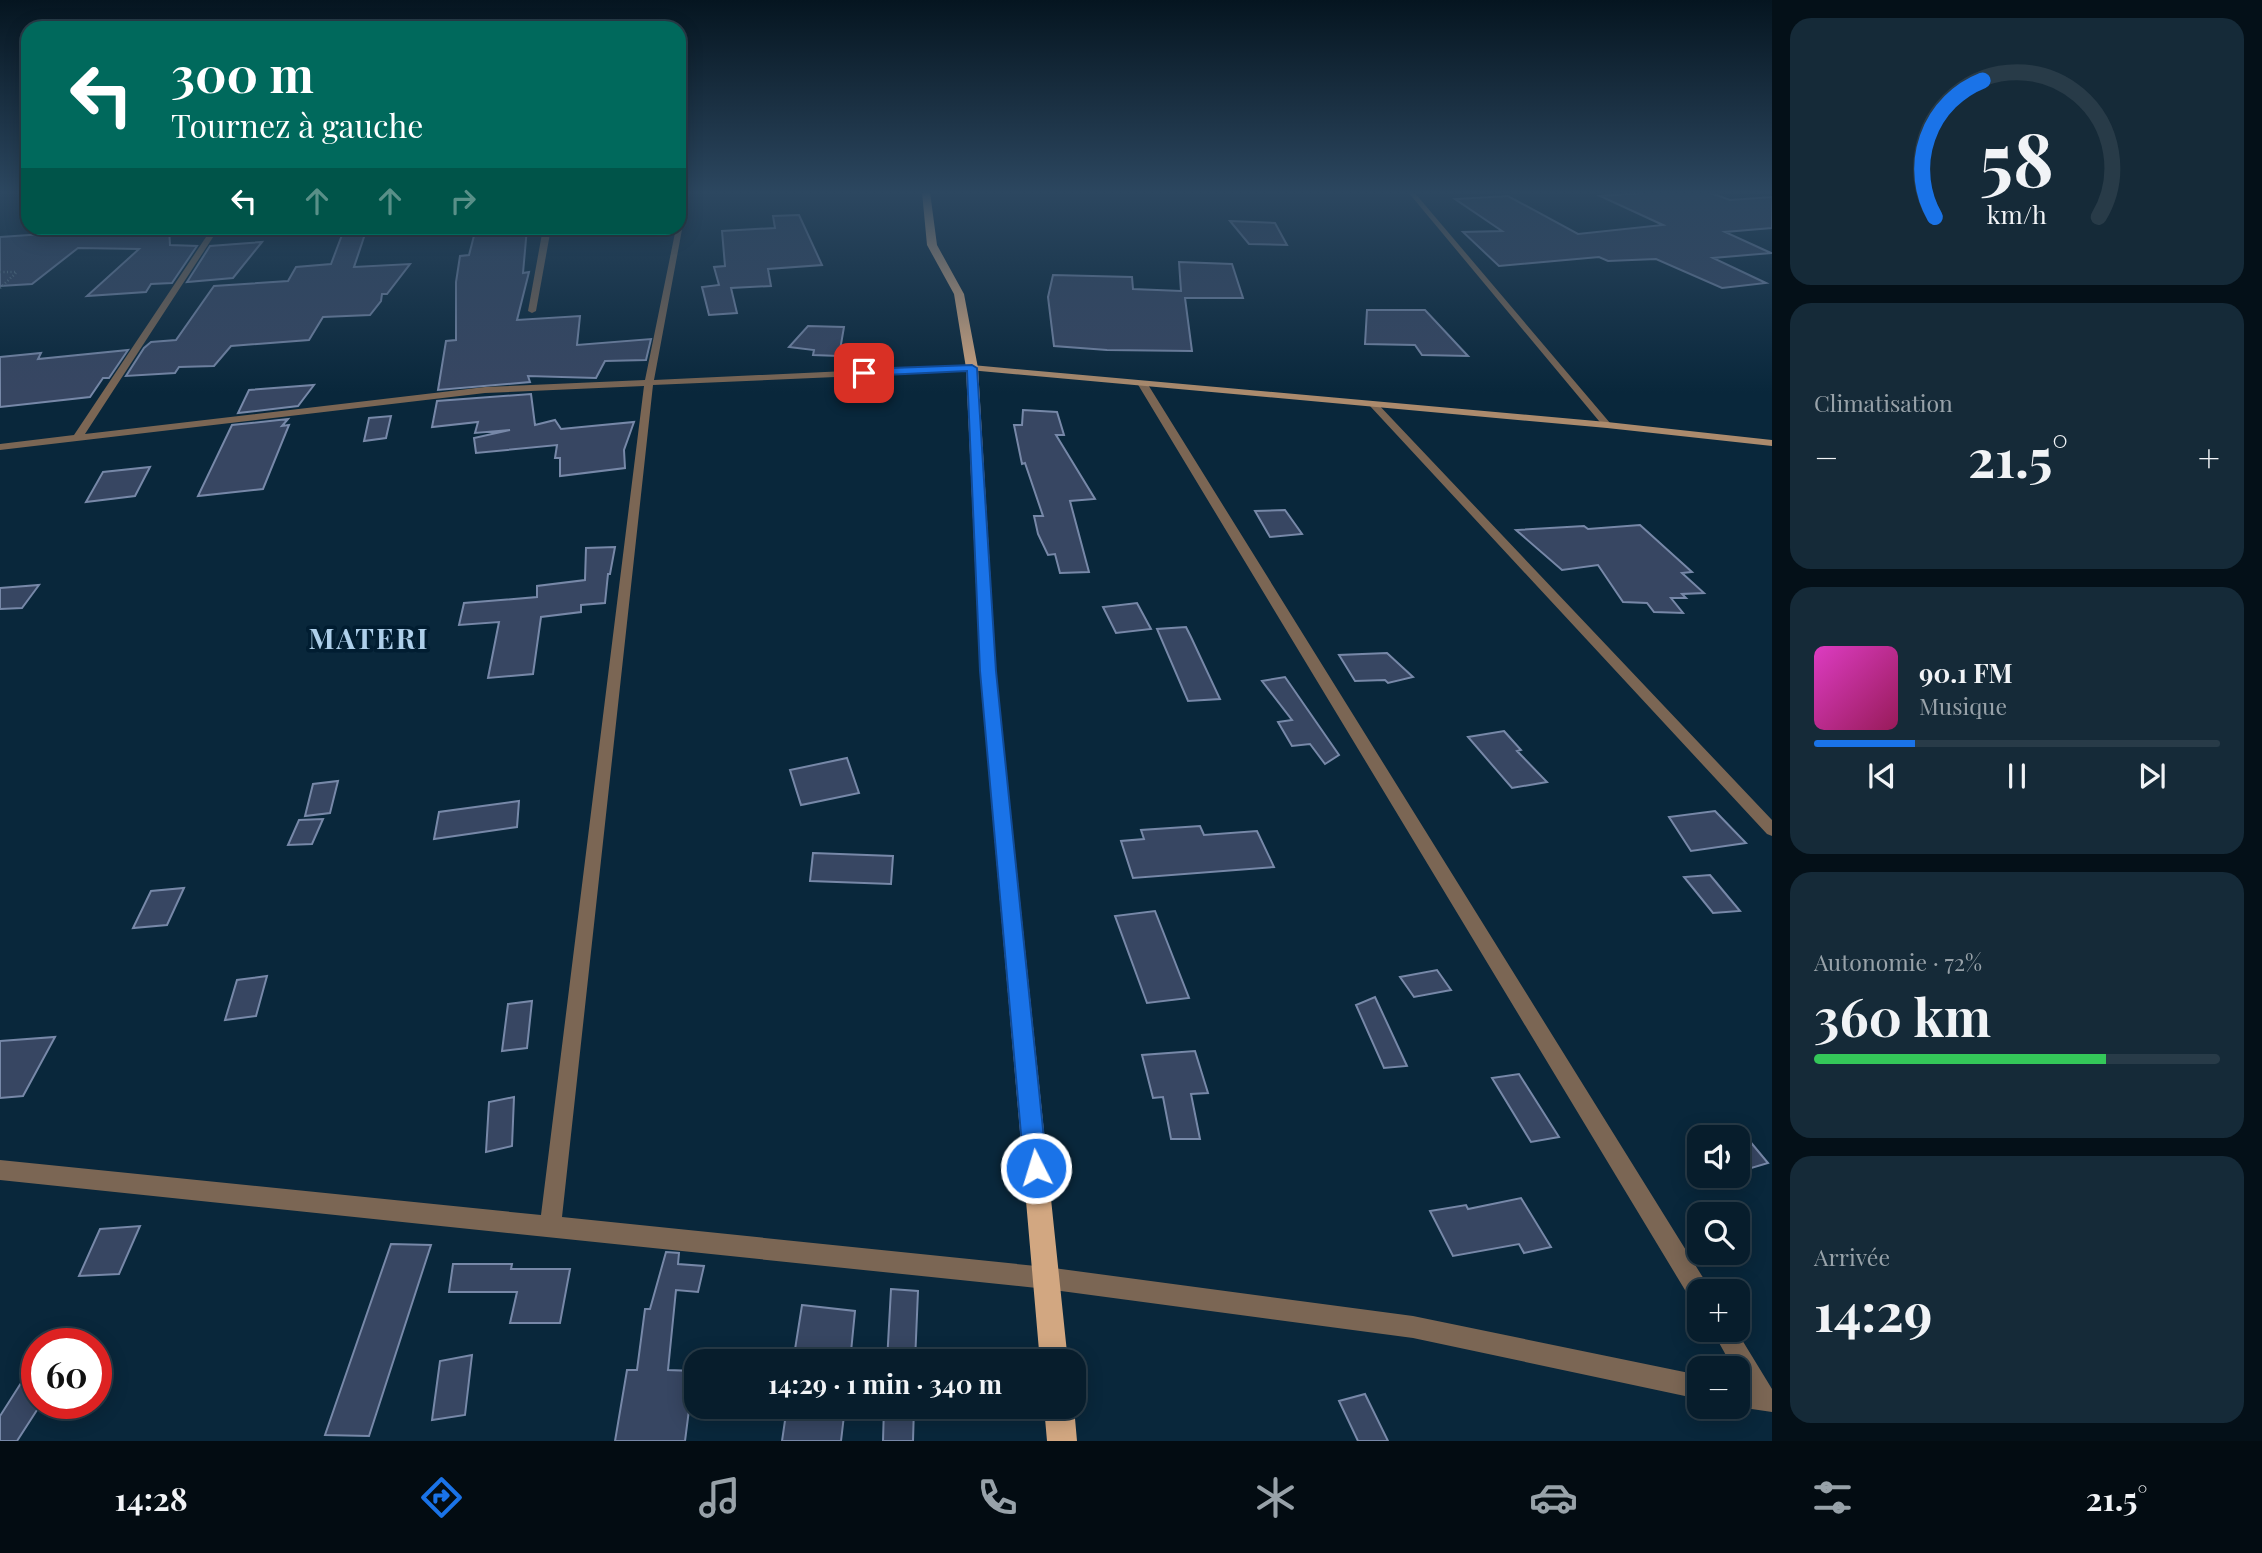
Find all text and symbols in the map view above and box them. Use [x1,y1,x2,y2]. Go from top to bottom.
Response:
text: 300 m [171,40,314,105]
icon: left [56,49,147,140]
text: Tournez à gauche [171,103,424,146]
text: 58 [1980,109,2054,206]
icon: left [225,182,263,220]
icon: ahead [298,182,336,220]
icon: ahead [371,182,409,220]
icon: right [444,182,482,220]
text: km/h [1987,197,2047,230]
pin [834,343,894,403]
icon: arrive [845,354,883,392]
text: Climatisation [1814,387,1953,418]
text: 21.5° [1968,422,2068,491]
text: − [1814,431,1839,482]
text: + [2198,431,2220,482]
district label: MATERI [308,619,430,656]
text: 90.1 FM [1919,655,2013,690]
text: Musique [1919,690,2007,721]
icon: previous [1863,757,1901,795]
icon: pause [1998,757,2036,795]
icon: next [2133,757,2171,795]
text: Autonomie · 72% [1814,946,1982,977]
text: 360 km [1814,981,1991,1050]
map controls [1687,1125,1750,1419]
button: sound [1687,1125,1750,1188]
position arrow [999,1131,1073,1205]
button: search [1687,1202,1750,1265]
text: Arrivée [1814,1241,1890,1272]
text: 14:29 [1814,1276,1932,1345]
button: + [1687,1279,1750,1342]
speed limit sign: 60 [21,1328,112,1419]
button: − [1687,1356,1750,1419]
text: 14:29 · 1 min · 340 m [768,1366,1002,1401]
icon: directions [417,1473,466,1522]
icon: music [695,1473,744,1522]
icon: phone [973,1473,1022,1522]
icon: climate [1251,1473,1300,1522]
icon: car [1529,1473,1578,1522]
icon: filters [1808,1473,1857,1522]
text: 14:28 [115,1476,188,1519]
text: 21.5° [2086,1476,2147,1519]

